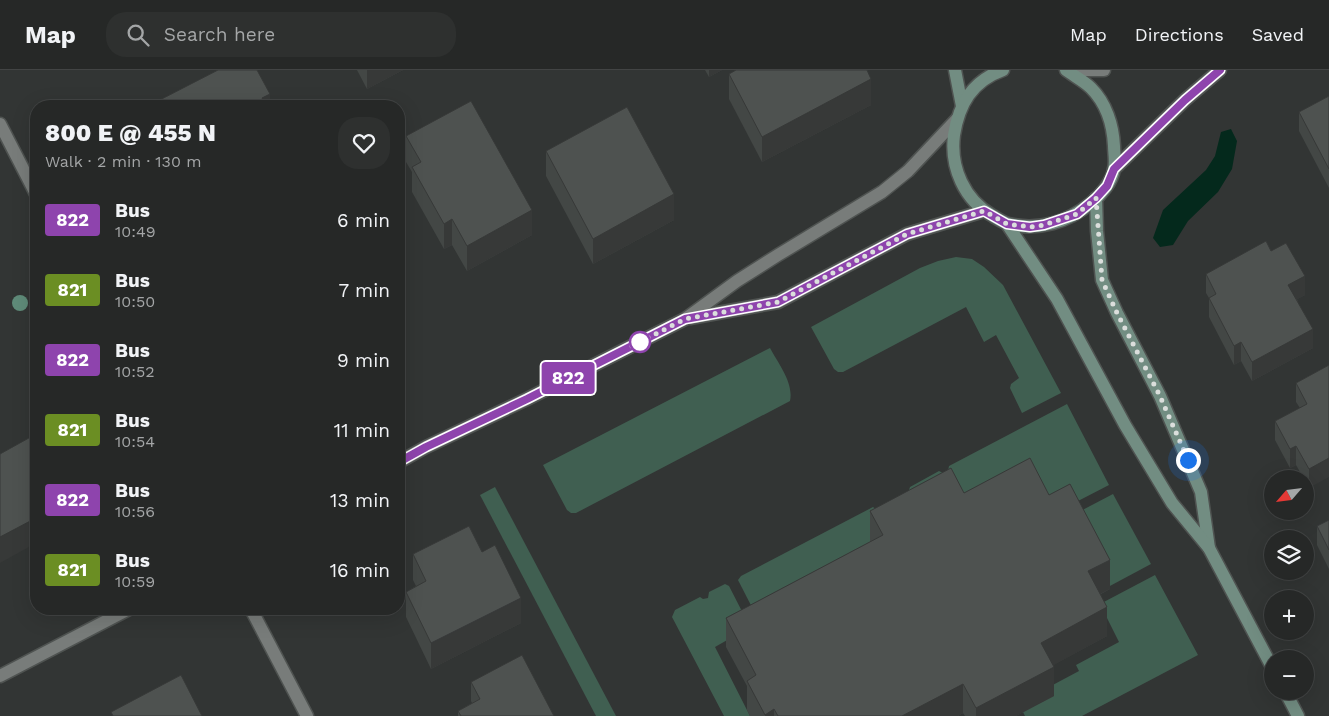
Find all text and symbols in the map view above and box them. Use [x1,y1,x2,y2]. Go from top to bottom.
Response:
search box [106,12,456,57]
text: Map [25,21,76,49]
icon: search [124,21,152,49]
text: Search here [164,23,275,46]
text: Map [1070,24,1107,45]
text: Directions [1135,24,1224,45]
text: Saved [1252,24,1304,45]
button: heart [338,117,390,169]
text: 800 E @ 455 N [45,119,216,147]
text: Walk · 2 min · 130 m [45,152,202,171]
text: Bus [115,199,150,222]
text: 822 [56,209,89,230]
text: 6 min [337,209,390,232]
text: 10:49 [115,222,156,241]
text: Bus [115,269,150,292]
text: 821 [58,279,87,300]
text: 7 min [339,279,390,302]
text: 10:50 [115,292,155,311]
unlabelled marker [629,331,651,353]
text: Bus [115,339,150,362]
text: 822 [56,349,89,370]
text: 9 min [337,349,390,372]
text: 10:52 [115,362,155,381]
line badge: 822 [539,362,597,394]
text: 822 [552,367,584,388]
text: Bus [115,409,150,432]
text: 821 [58,419,87,440]
text: 11 min [334,419,390,442]
text: 10:54 [115,432,155,451]
your location [1176,448,1201,473]
north arrow [1264,470,1314,520]
map controls [1264,470,1314,700]
text: Bus [115,479,150,502]
text: 822 [56,489,89,510]
text: 13 min [330,489,390,512]
text: 10:56 [115,502,155,521]
button: layers [1264,530,1314,580]
text: Bus [115,549,150,572]
text: 821 [58,559,87,580]
text: 16 min [330,559,390,582]
text: 10:59 [115,572,155,591]
button: + [1264,590,1314,640]
button: − [1264,650,1314,700]

